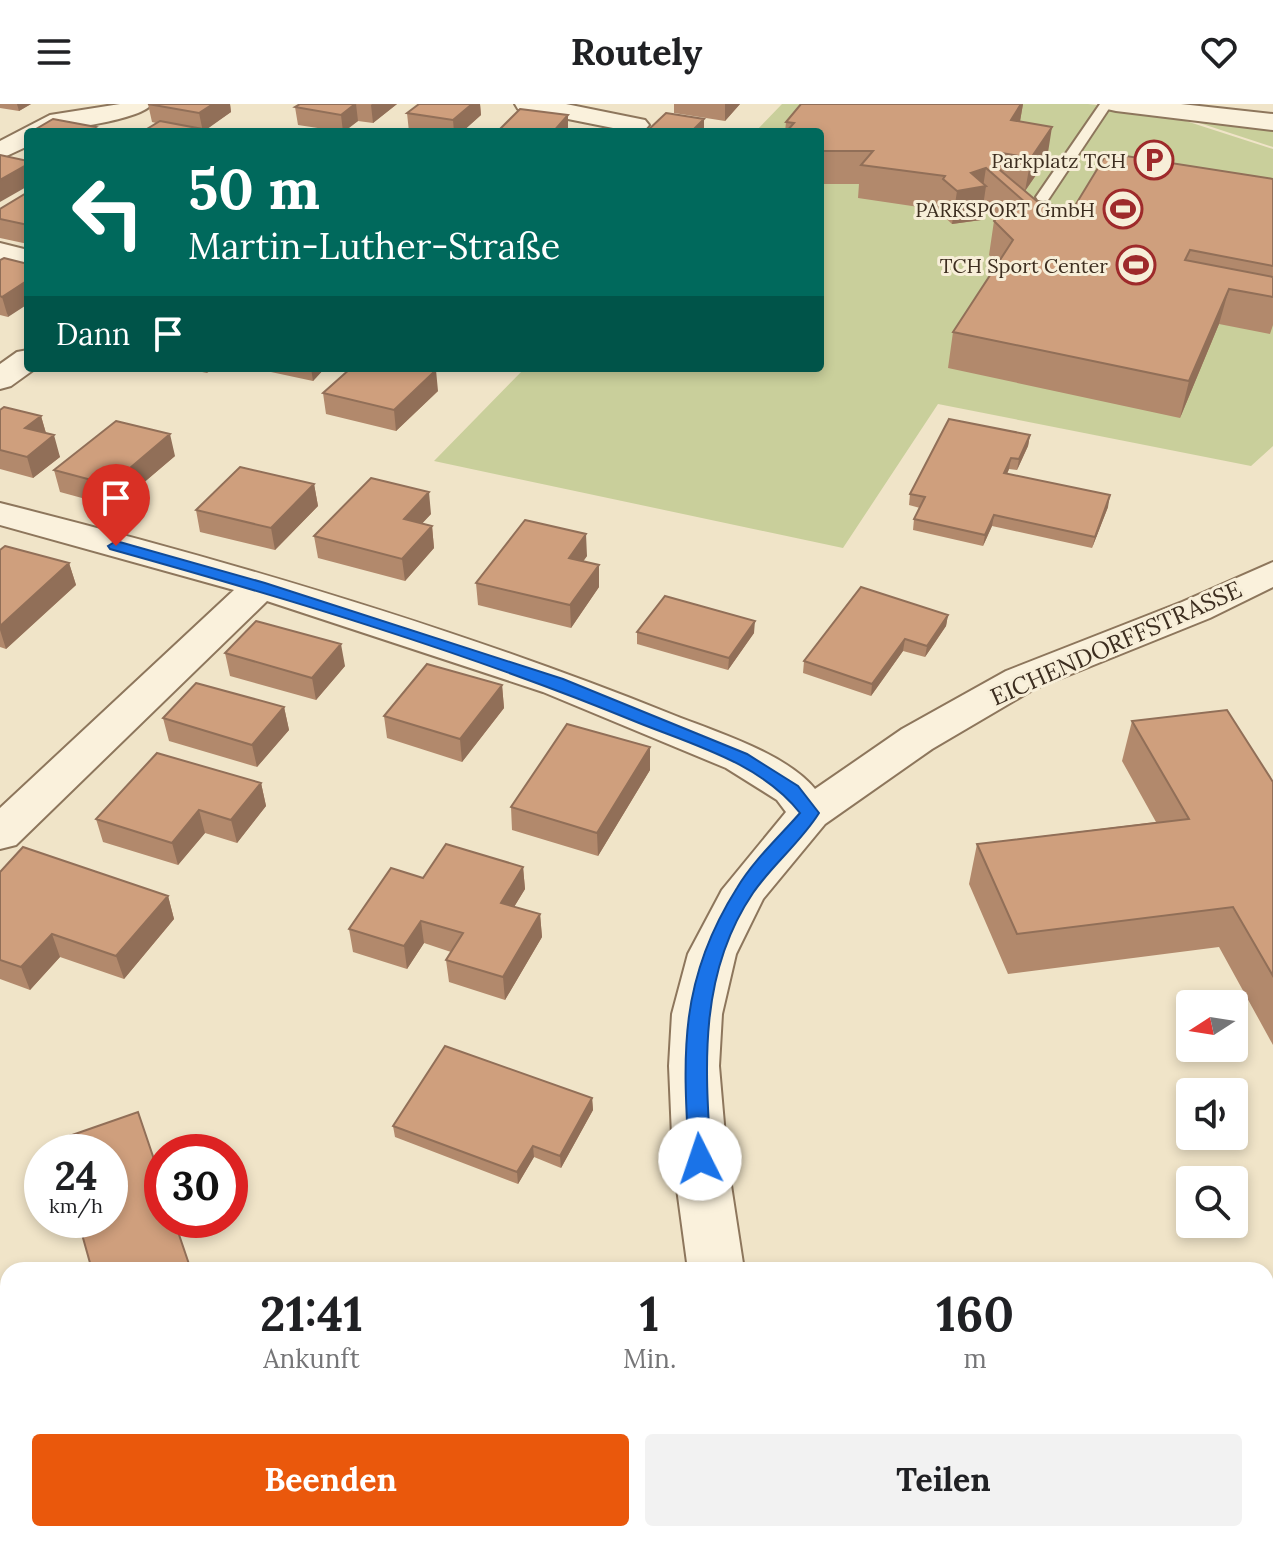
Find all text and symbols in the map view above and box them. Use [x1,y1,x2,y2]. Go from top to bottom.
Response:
text: Routely [571,29,702,75]
icon: menu [32,30,76,74]
icon: heart [1197,30,1241,74]
parking icon: Parkplatz TCH [1133,139,1175,181]
place label: Parkplatz TCH [991,148,1126,173]
text: 50 m [188,153,320,224]
icon: left [56,160,160,264]
sports icon: PARKSPORT GmbH [1102,188,1144,230]
place label: PARKSPORT GmbH [915,197,1095,222]
text: Martin-Luther-Straße [188,223,560,269]
sports icon: TCH Sport Center [1115,244,1157,286]
place label: TCH Sport Center [940,253,1108,278]
icon: arrive [146,312,190,356]
text: Dann [56,315,130,353]
pin [82,464,150,546]
icon: arrive [94,476,138,520]
street label: EICHENDORFFSTRASSE [985,574,1247,712]
north arrow [1176,990,1248,1062]
map controls [1176,990,1248,1238]
button: sound [1176,1078,1248,1150]
position arrow [658,1117,742,1201]
speed limit sign: 30 [144,1134,248,1238]
text: 24 [54,1150,98,1201]
button: search [1176,1166,1248,1238]
text: km/h [49,1193,103,1218]
text: 21:41 [260,1283,363,1344]
text: 1 [640,1283,659,1344]
text: 160 [936,1283,1014,1344]
text: Ankunft [263,1342,360,1375]
text: Min. [623,1342,676,1375]
text: m [964,1342,987,1375]
button: Beenden [32,1434,629,1526]
button: Teilen [645,1434,1242,1526]

